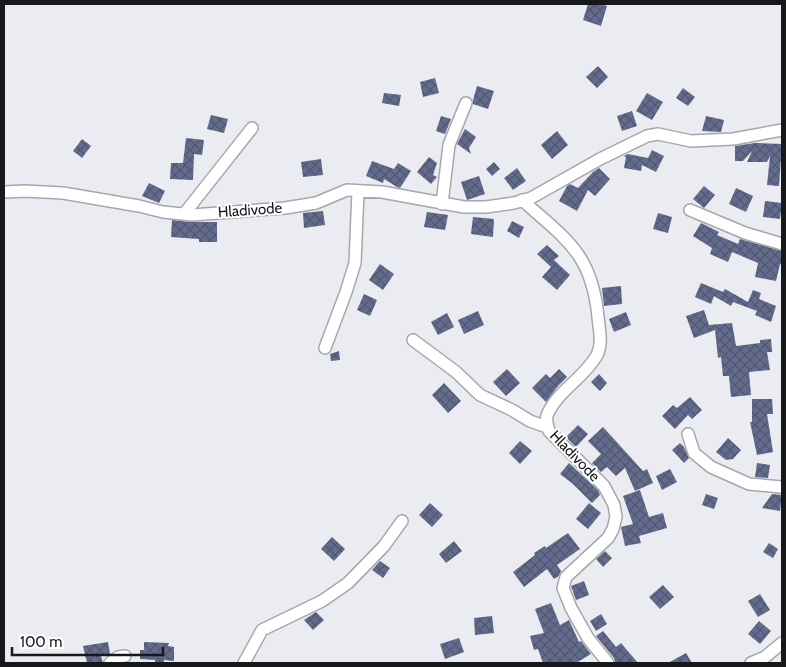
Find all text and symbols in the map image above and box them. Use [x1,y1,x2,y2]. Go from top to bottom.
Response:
street label: Hladivode [217,199,283,221]
street label: Hladivode [546,427,604,486]
scale bar [12,624,164,656]
text: 100 m [20,633,62,651]

